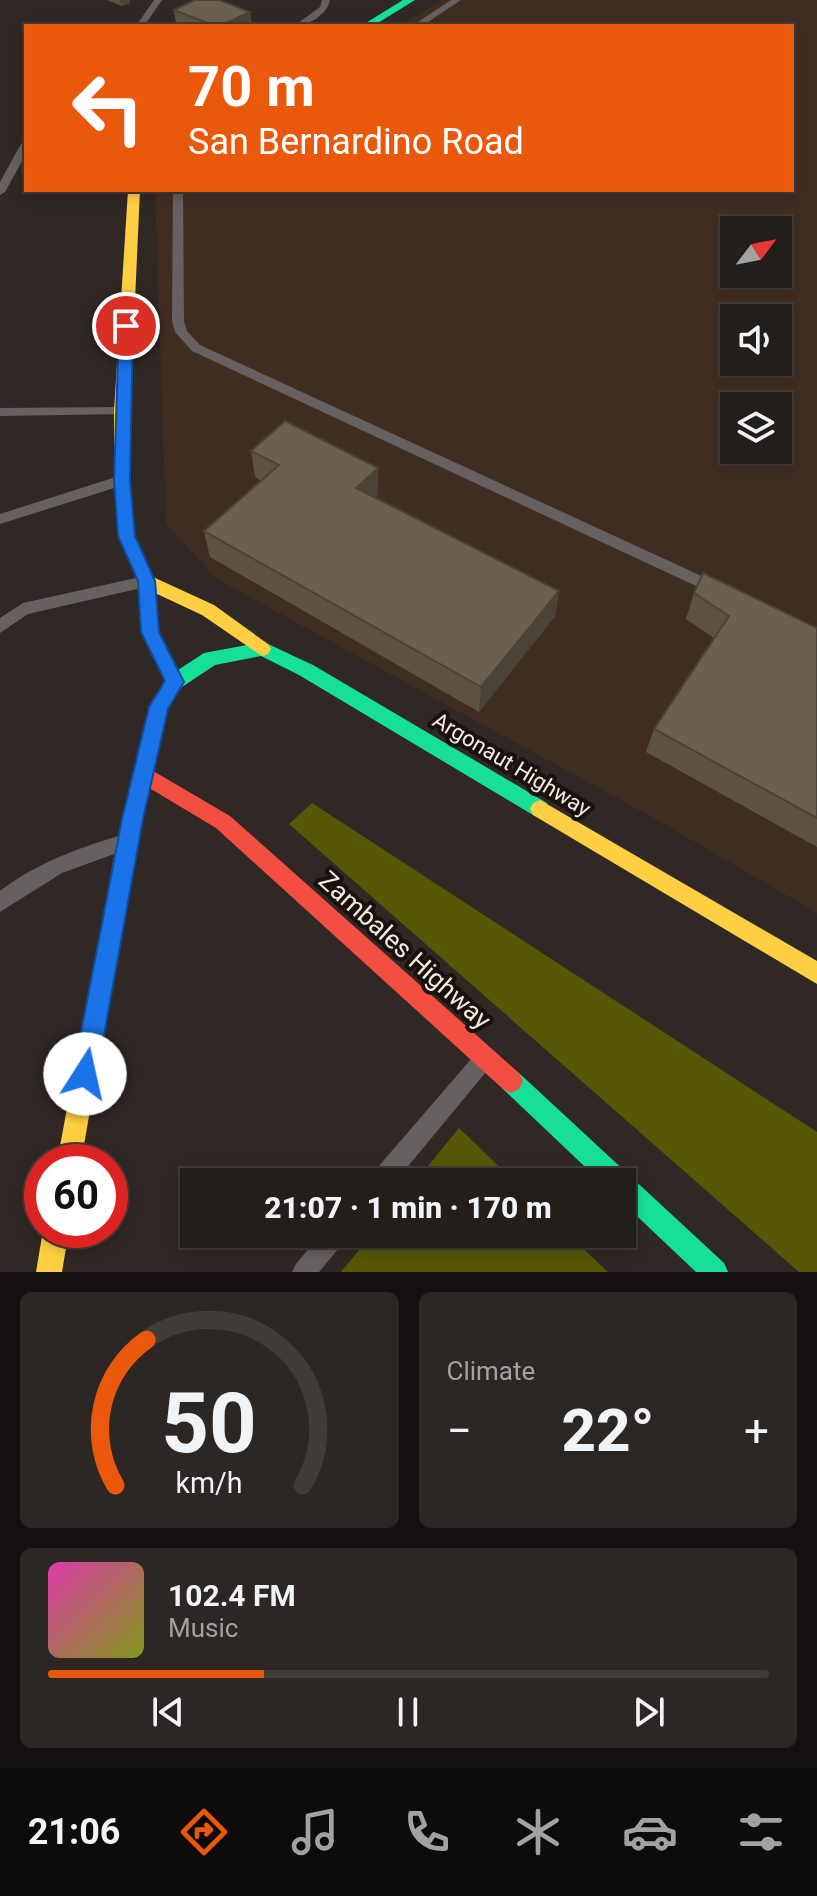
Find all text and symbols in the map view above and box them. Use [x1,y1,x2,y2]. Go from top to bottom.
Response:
text: 70 m [188,54,315,120]
icon: left [56,56,160,160]
text: San Bernardino Road [188,121,524,163]
north arrow [720,216,792,288]
map controls [720,216,792,464]
pin [92,292,160,360]
icon: arrive [104,304,148,348]
button: sound [720,304,792,376]
button: layers [720,392,792,464]
street label: Argonaut Highway [428,707,596,822]
street label: Zambales Highway [313,865,497,1035]
position arrow [43,1032,127,1116]
speed limit sign: 60 [24,1144,128,1248]
text: 21:07 · 1 min · 170 m [264,1190,552,1225]
text: Climate [447,1356,535,1386]
text: 50 [162,1375,257,1472]
text: 22° [561,1395,654,1466]
text: − [447,1405,472,1457]
text: + [744,1405,769,1457]
text: km/h [176,1466,243,1500]
text: 102.4 FM [168,1578,296,1613]
text: Music [168,1613,238,1643]
icon: previous [146,1690,190,1734]
icon: pause [386,1690,430,1734]
icon: next [627,1690,671,1734]
icon: directions [176,1804,232,1860]
icon: music [287,1804,343,1860]
icon: phone [399,1804,455,1860]
icon: climate [510,1804,566,1860]
icon: car [622,1804,678,1860]
icon: filters [733,1804,789,1860]
text: 21:06 [28,1811,120,1853]

